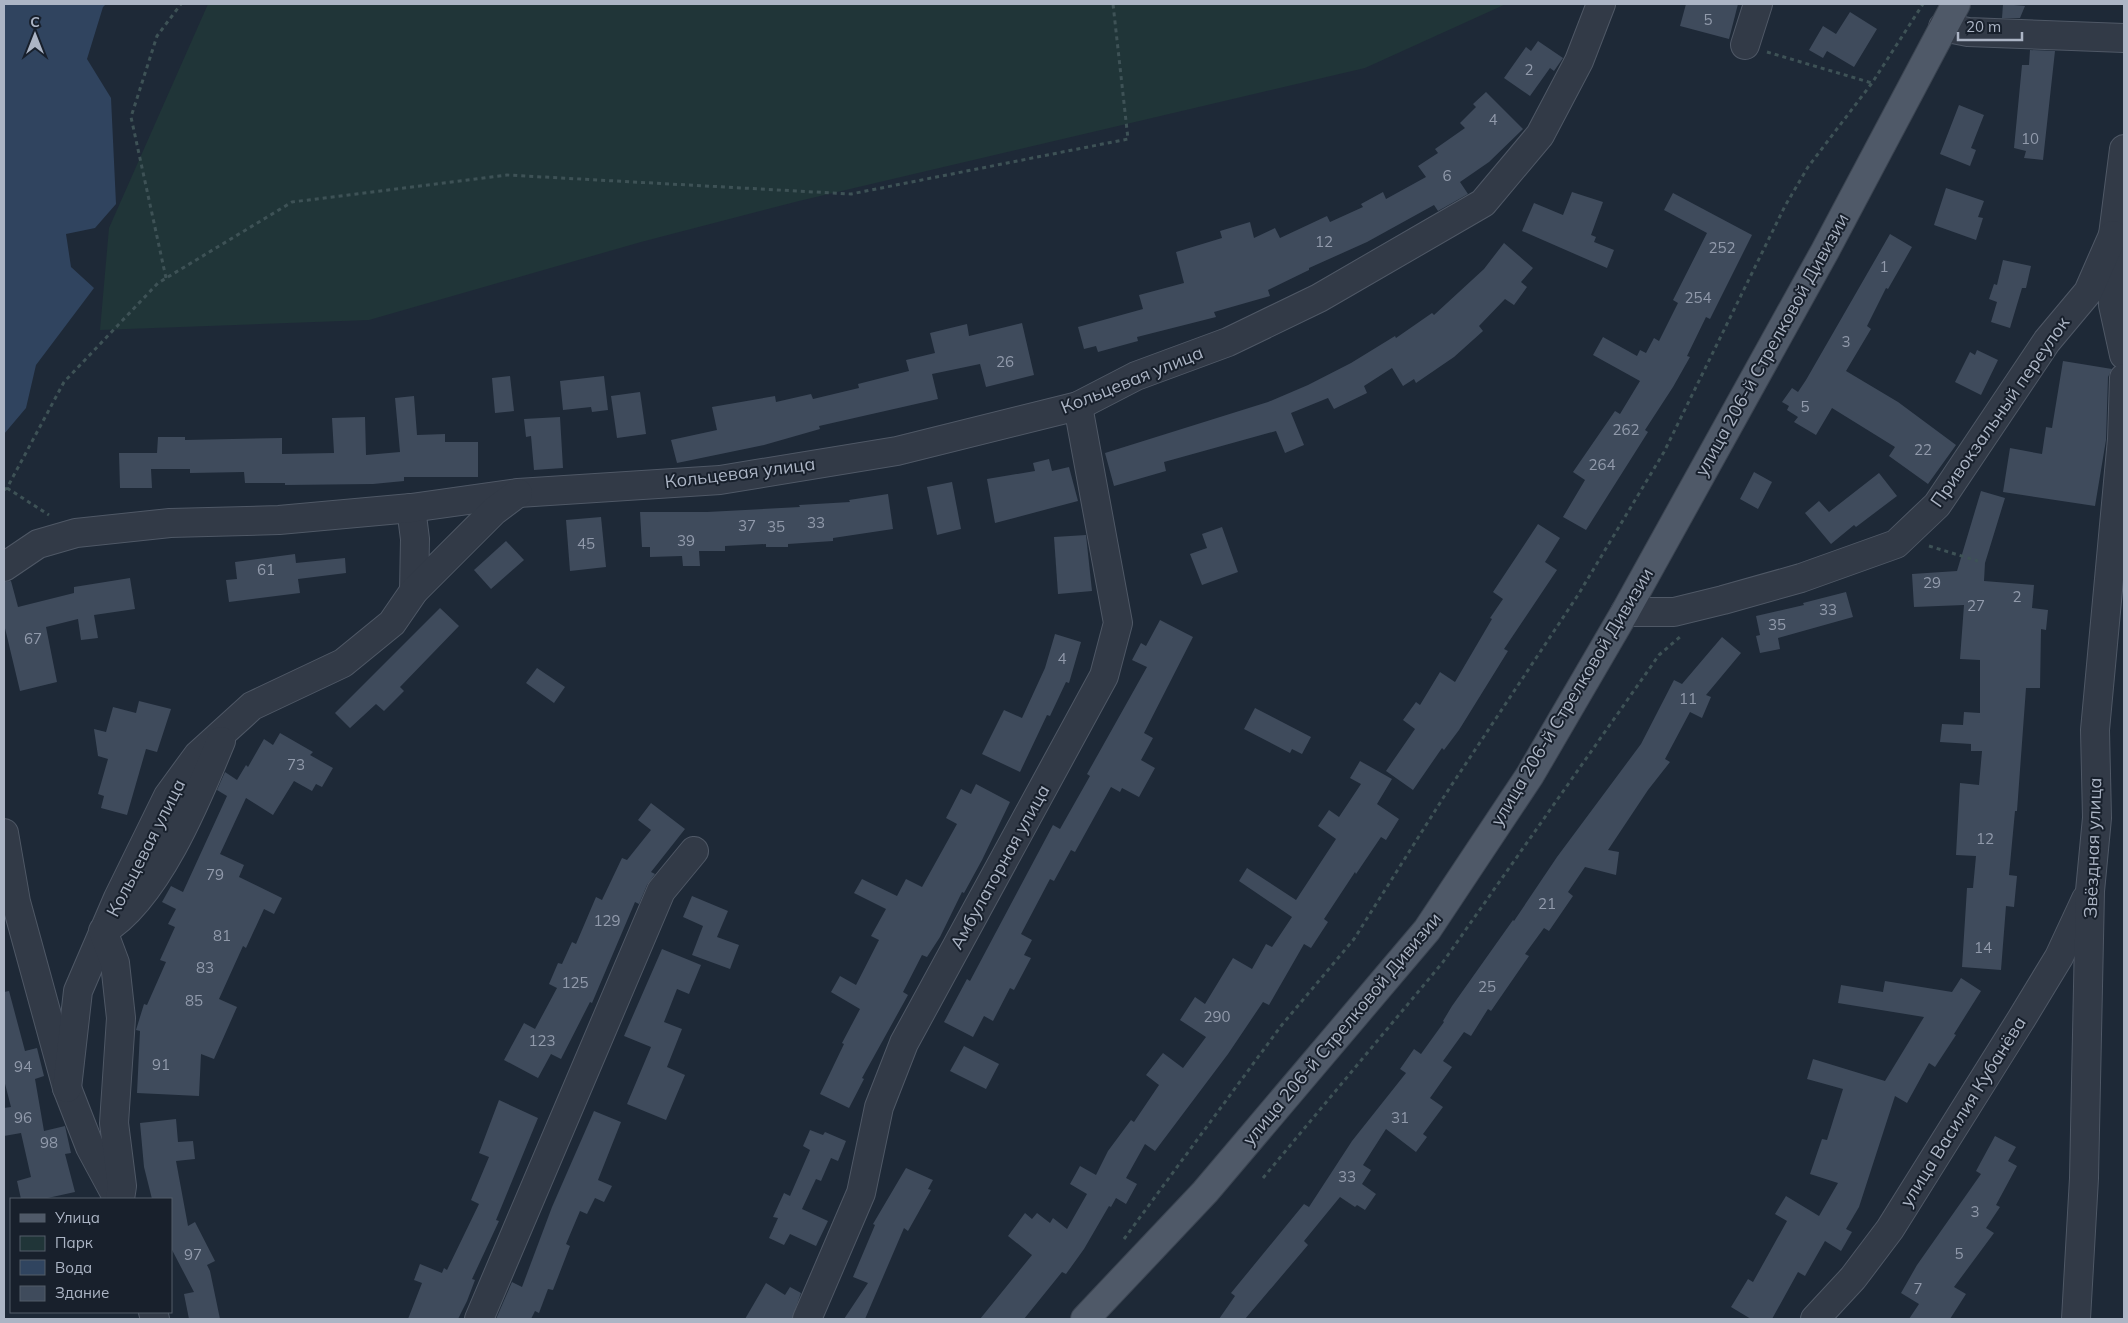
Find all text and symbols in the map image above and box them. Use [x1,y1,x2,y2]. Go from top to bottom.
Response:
north arrow [10,10,60,60]
house number: 5 [1703,10,1713,29]
scale bar [1958,10,2022,42]
text: С [30,13,40,31]
text: 20 m [1966,17,2001,36]
house number: 2 [1524,60,1534,79]
house number: 4 [1488,110,1498,129]
house number: 10 [2021,129,2039,148]
house number: 6 [1442,166,1452,185]
street label: улица 206-й Стрелковой Дивизии [1689,209,1854,480]
house number: 12 [1315,232,1333,251]
house number: 252 [1708,238,1736,257]
house number: 1 [1879,257,1889,276]
house number: 254 [1684,288,1712,307]
street label: Привокзальный переулок [1925,312,2074,511]
house number: 3 [1841,332,1851,351]
street label: Кольцевая улица [1057,341,1206,419]
house number: 26 [996,352,1014,371]
house number: 5 [1800,397,1810,416]
house number: 262 [1612,420,1640,439]
house number: 22 [1914,440,1932,459]
street label: Кольцевая улица [663,452,817,493]
house number: 264 [1588,455,1616,474]
house number: 33 [807,513,825,532]
house number: 37 [738,516,756,535]
house number: 35 [767,517,785,536]
house number: 39 [677,531,695,550]
house number: 45 [577,534,595,553]
house number: 61 [257,560,275,579]
street label: улица 206-й Стрелковой Дивизии [1485,563,1658,830]
house number: 29 [1923,573,1941,592]
house number: 2 [2012,587,2022,606]
house number: 27 [1967,596,1985,615]
house number: 33 [1819,600,1837,619]
house number: 35 [1768,615,1786,634]
house number: 67 [24,629,42,648]
house number: 4 [1057,649,1067,668]
house number: 11 [1679,689,1697,708]
house number: 73 [287,755,305,774]
street label: Кольцевая улица [101,775,190,920]
street label: Звёздная улица [2079,777,2106,919]
street label: Амбулаторная улица [945,780,1054,953]
house number: 12 [1976,829,1994,848]
house number: 79 [206,865,224,884]
house number: 21 [1538,894,1556,913]
street label: улица 206-й Стрелковой Дивизии [1237,907,1446,1150]
house number: 129 [593,911,621,930]
house number: 81 [213,926,231,945]
house number: 14 [1974,938,1992,957]
house number: 83 [196,958,214,977]
house number: 125 [561,973,589,992]
house number: 25 [1478,977,1496,996]
house number: 85 [185,991,203,1010]
house number: 290 [1203,1007,1231,1026]
street label: улица Василия Кубанёва [1894,1012,2031,1211]
house number: 123 [528,1031,556,1050]
house number: 91 [152,1055,170,1074]
house number: 94 [14,1057,32,1076]
house number: 96 [14,1108,32,1127]
house number: 31 [1391,1108,1409,1127]
house number: 98 [40,1133,58,1152]
house number: 33 [1338,1167,1356,1186]
legend [10,1198,172,1313]
house number: 3 [1970,1202,1980,1221]
text: Улица [54,1208,100,1227]
text: Парк [55,1233,94,1252]
house number: 5 [1954,1244,1964,1263]
house number: 97 [184,1245,202,1264]
text: Вода [55,1258,92,1277]
house number: 7 [1913,1279,1923,1298]
text: Здание [55,1283,109,1302]

